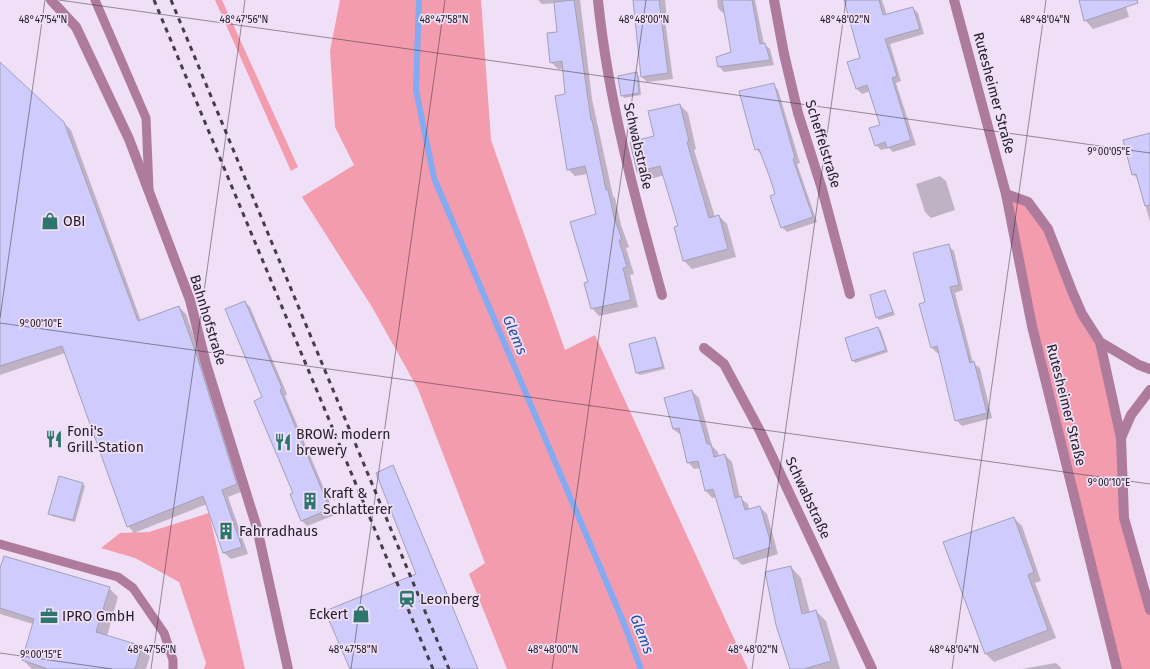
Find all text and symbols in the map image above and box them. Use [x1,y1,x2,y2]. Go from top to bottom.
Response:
text: 48°47'54"N [19,14,67,26]
text: 48°47'56"N [220,14,268,26]
text: 48°47'58"N [419,14,469,26]
text: 48°48'00"N [619,14,669,26]
text: 48°48'02"N [820,14,870,26]
text: 48°48'04"N [1020,14,1070,26]
street label: Rutesheimer Straße [970,30,1018,156]
street label: Scheffelstraße [802,98,844,190]
street label: Schwabstraße [620,101,656,191]
text: 9°00'05"E [1087,146,1131,158]
shop icon: OBI [40,211,60,231]
place label: OBI [63,213,85,230]
street label: Bahnhofstraße [186,273,230,367]
water label: Glems [499,313,531,357]
text: 9°00'10"E [20,318,62,330]
street label: Rutesheimer Straße [1043,342,1089,468]
place label: Foni's Grill-Station [67,423,144,456]
place label: BROW. modern brewery [296,426,391,459]
restaurant icon: Foni's Grill-Station [44,429,64,449]
restaurant icon: BROW. modern brewery [273,432,293,452]
street label: Schwabstraße [782,454,834,542]
text: 9°00'10"E [1088,477,1130,489]
place label: Kraft & Schlatterer [323,485,393,518]
building icon: Kraft & Schlatterer [300,491,320,511]
building icon: Fahrradhaus [216,521,236,541]
place label: Fahrradhaus [239,523,318,540]
station icon: Leonberg [397,589,417,609]
place label: Leonberg [420,591,480,608]
shop icon: Eckert [351,604,371,624]
office icon: IPRO GmbH [39,606,59,626]
place label: Eckert [309,606,349,623]
place label: IPRO GmbH [62,608,135,625]
water label: Glems [626,612,658,656]
text: 48°47'56"N [128,644,176,656]
text: 48°47'58"N [328,644,378,656]
text: 48°48'00"N [528,644,578,656]
text: 48°48'02"N [728,644,778,656]
text: 48°48'04"N [929,644,979,656]
text: 9°00'15"E [20,649,62,661]

